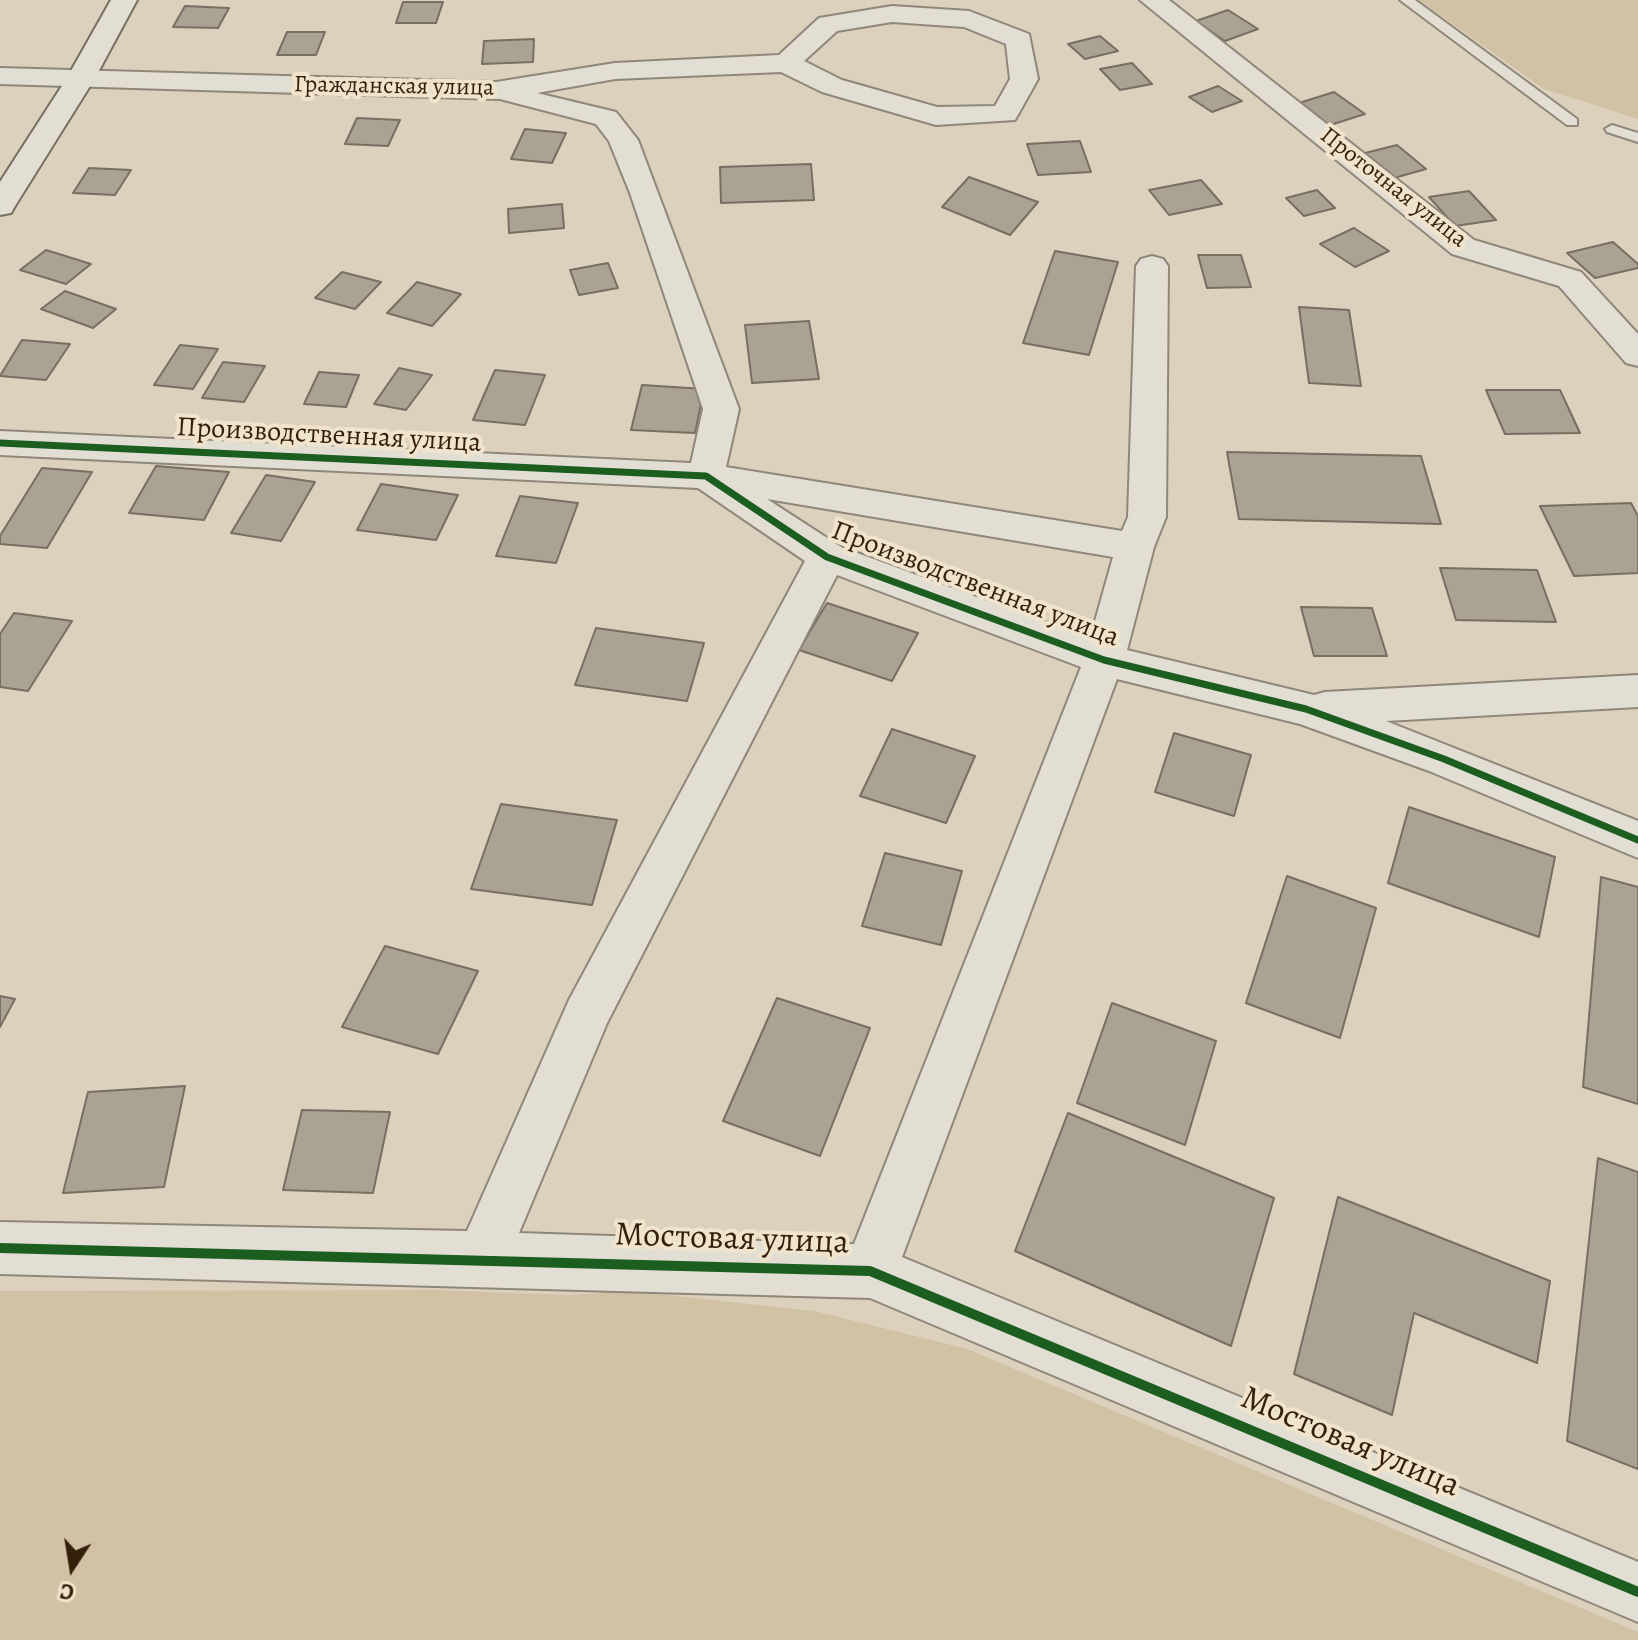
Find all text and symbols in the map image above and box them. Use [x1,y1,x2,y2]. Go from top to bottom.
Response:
street label: Гражданская улица [294,71,494,103]
street label: Проточная улица [1314,122,1472,254]
street label: Производственная улица [176,411,482,461]
street label: Производственная улица [827,515,1123,655]
street label: Мостовая улица [614,1216,850,1264]
street label: Мостовая улица [1234,1378,1466,1508]
north arrow [32,1528,112,1608]
text: С [57,1575,77,1608]

